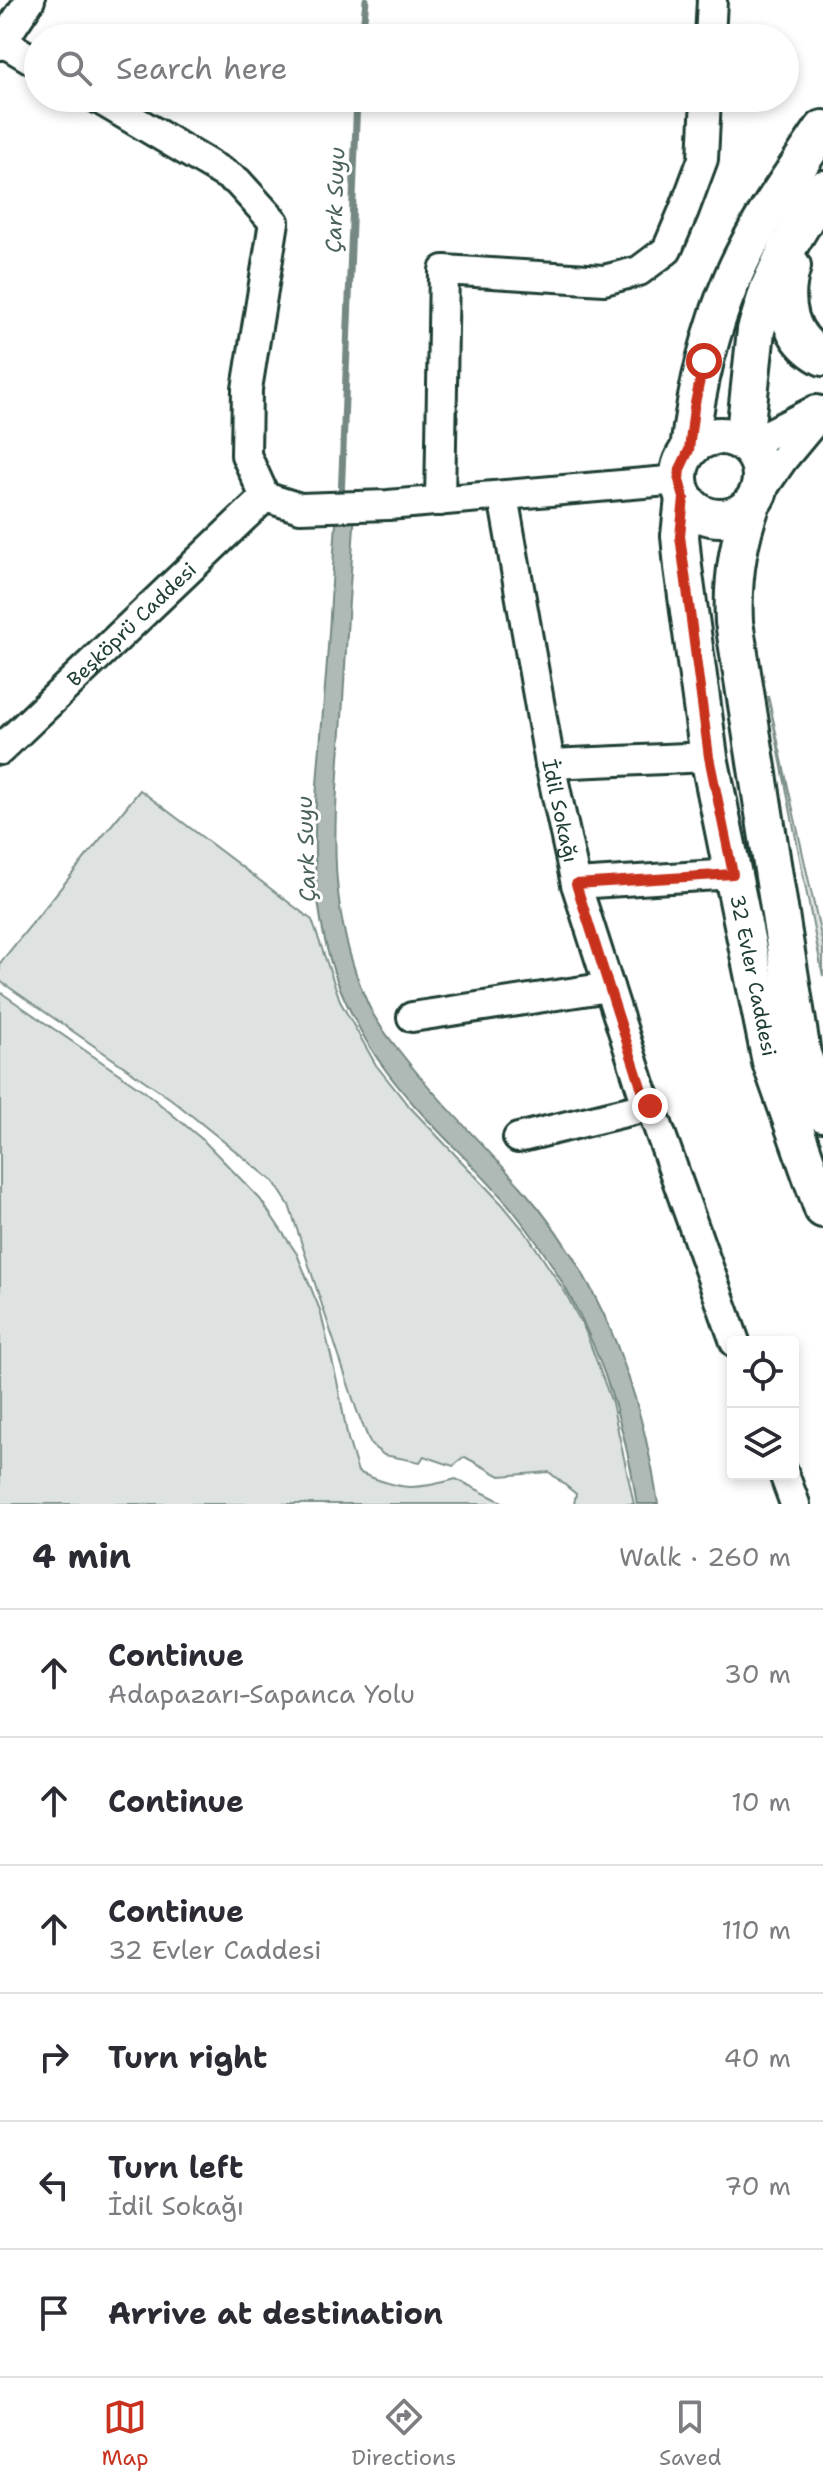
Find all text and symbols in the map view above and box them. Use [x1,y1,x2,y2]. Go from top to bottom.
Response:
search box [24,24,799,112]
icon: search [52,46,96,90]
text: Search here [116,48,287,89]
water label: Çark Suyu [319,146,351,254]
route start [686,343,722,379]
street label: Beşköprü Caddesi [62,557,202,692]
street label: İdil Sokağı [536,757,584,865]
water label: Çark Suyu [290,795,322,903]
street label: 32 Evler Caddesi [724,892,783,1059]
route end [632,1088,668,1124]
map controls [727,1336,799,1480]
button: locate [727,1336,799,1408]
button: layers [727,1408,799,1480]
text: 4 min [32,1533,131,1579]
text: Walk · 260 m [619,1539,791,1574]
text: Continue [108,1635,244,1676]
icon: ahead [32,1651,76,1695]
text: 30 m [724,1656,791,1691]
text: Adapazarı-Sapanca Yolu [108,1676,415,1711]
icon: ahead [32,1779,76,1823]
text: Continue [108,1781,244,1822]
text: 10 m [731,1784,791,1819]
text: Continue [108,1891,244,1932]
icon: ahead [32,1907,76,1951]
text: 110 m [721,1912,791,1947]
text: 32 Evler Caddesi [108,1932,322,1967]
icon: right [32,2035,76,2079]
text: Turn right [108,2037,267,2078]
text: 40 m [724,2040,791,2075]
text: Turn left [108,2147,243,2188]
icon: left [32,2163,76,2207]
text: 70 m [724,2168,791,2203]
text: İdil Sokağı [108,2188,244,2223]
icon: arrive [32,2291,76,2335]
text: Arrive at destination [108,2293,443,2334]
tab: Map [101,2395,149,2472]
tab: Directions [351,2395,456,2472]
tab: Saved [659,2395,722,2472]

